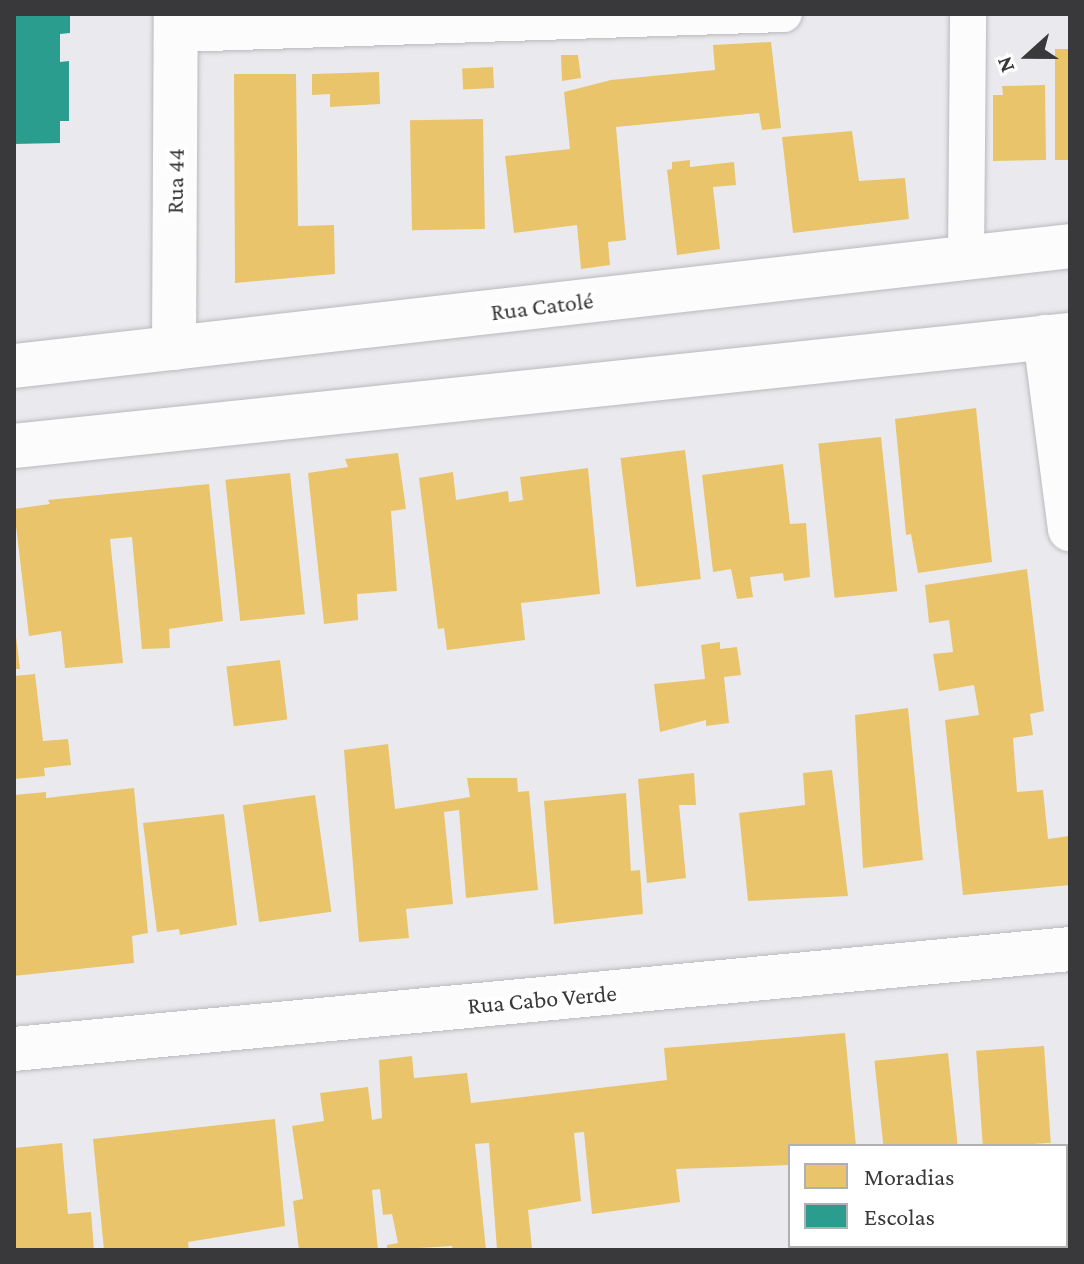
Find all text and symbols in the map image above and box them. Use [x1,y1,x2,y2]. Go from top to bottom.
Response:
north arrow [988,16,1068,96]
text: N [991,53,1019,76]
street label: Rua 44 [160,148,190,214]
street label: Rua Catolé [489,285,595,327]
street label: Rua Cabo Verde [466,978,618,1020]
legend [788,1144,1068,1248]
text: Moradias [864,1163,954,1190]
text: Escolas [864,1203,935,1230]

